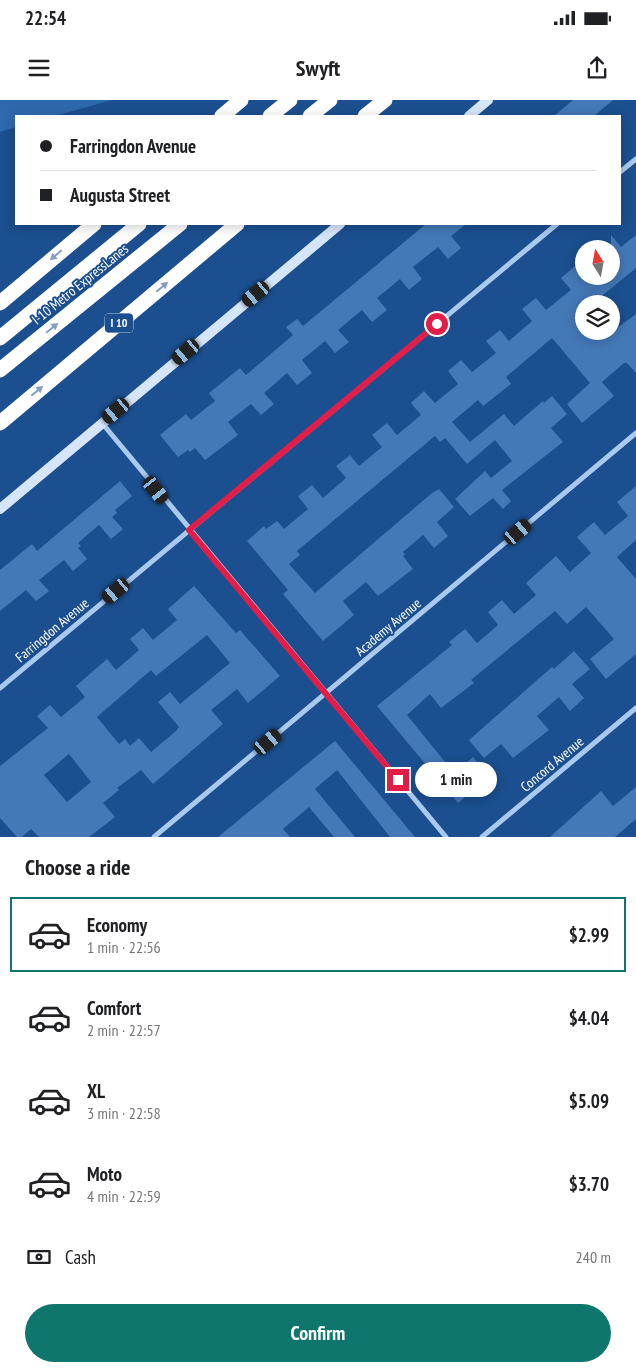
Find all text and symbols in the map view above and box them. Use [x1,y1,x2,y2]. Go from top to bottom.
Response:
text: 22:54 [25,6,66,30]
icon: menu [25,54,53,82]
text: Swyft [296,54,340,82]
icon: share [583,54,611,82]
text: Farringdon Avenue [70,134,196,158]
text: Augusta Street [70,183,170,207]
street label: I-10 Metro ExpressLanes [28,239,132,328]
north arrow [575,240,620,285]
map controls [575,240,620,340]
one-way arrow [50,250,63,261]
car [239,279,272,309]
one-way arrow [155,281,168,292]
button: layers [575,295,620,340]
route start [426,313,448,335]
road number: I 10 [105,314,133,332]
one-way arrow [45,323,58,334]
car [169,337,202,367]
one-way arrow [31,386,44,397]
car [99,396,132,426]
car [140,474,171,506]
car [501,517,534,547]
car [99,576,132,606]
street label: Farringdon Avenue [12,594,93,666]
street label: Academy Avenue [351,594,425,660]
car [251,727,284,757]
street label: Concord Avenue [517,732,587,796]
callout: 1 min [416,762,498,798]
route end [387,769,409,791]
text: 1 min [440,769,472,789]
text: Choose a ride [25,853,130,881]
icon: car [27,912,72,957]
text: Economy [87,913,147,937]
text: $2.99 [569,923,609,947]
text: 1 min · 22:56 [87,937,161,957]
icon: car [27,995,72,1040]
text: Comfort [87,996,141,1020]
text: $4.04 [569,1006,609,1030]
text: 2 min · 22:57 [87,1020,161,1040]
icon: car [27,1078,72,1123]
text: XL [87,1079,105,1103]
text: $5.09 [569,1089,609,1113]
text: 3 min · 22:58 [87,1103,161,1123]
icon: car [27,1161,72,1206]
text: Moto [87,1162,122,1186]
text: $3.70 [569,1172,609,1196]
text: 4 min · 22:59 [87,1186,161,1206]
icon: cash [25,1243,53,1271]
text: Cash [65,1245,96,1269]
text: 240 m [576,1247,611,1267]
button: Confirm [25,1304,611,1362]

